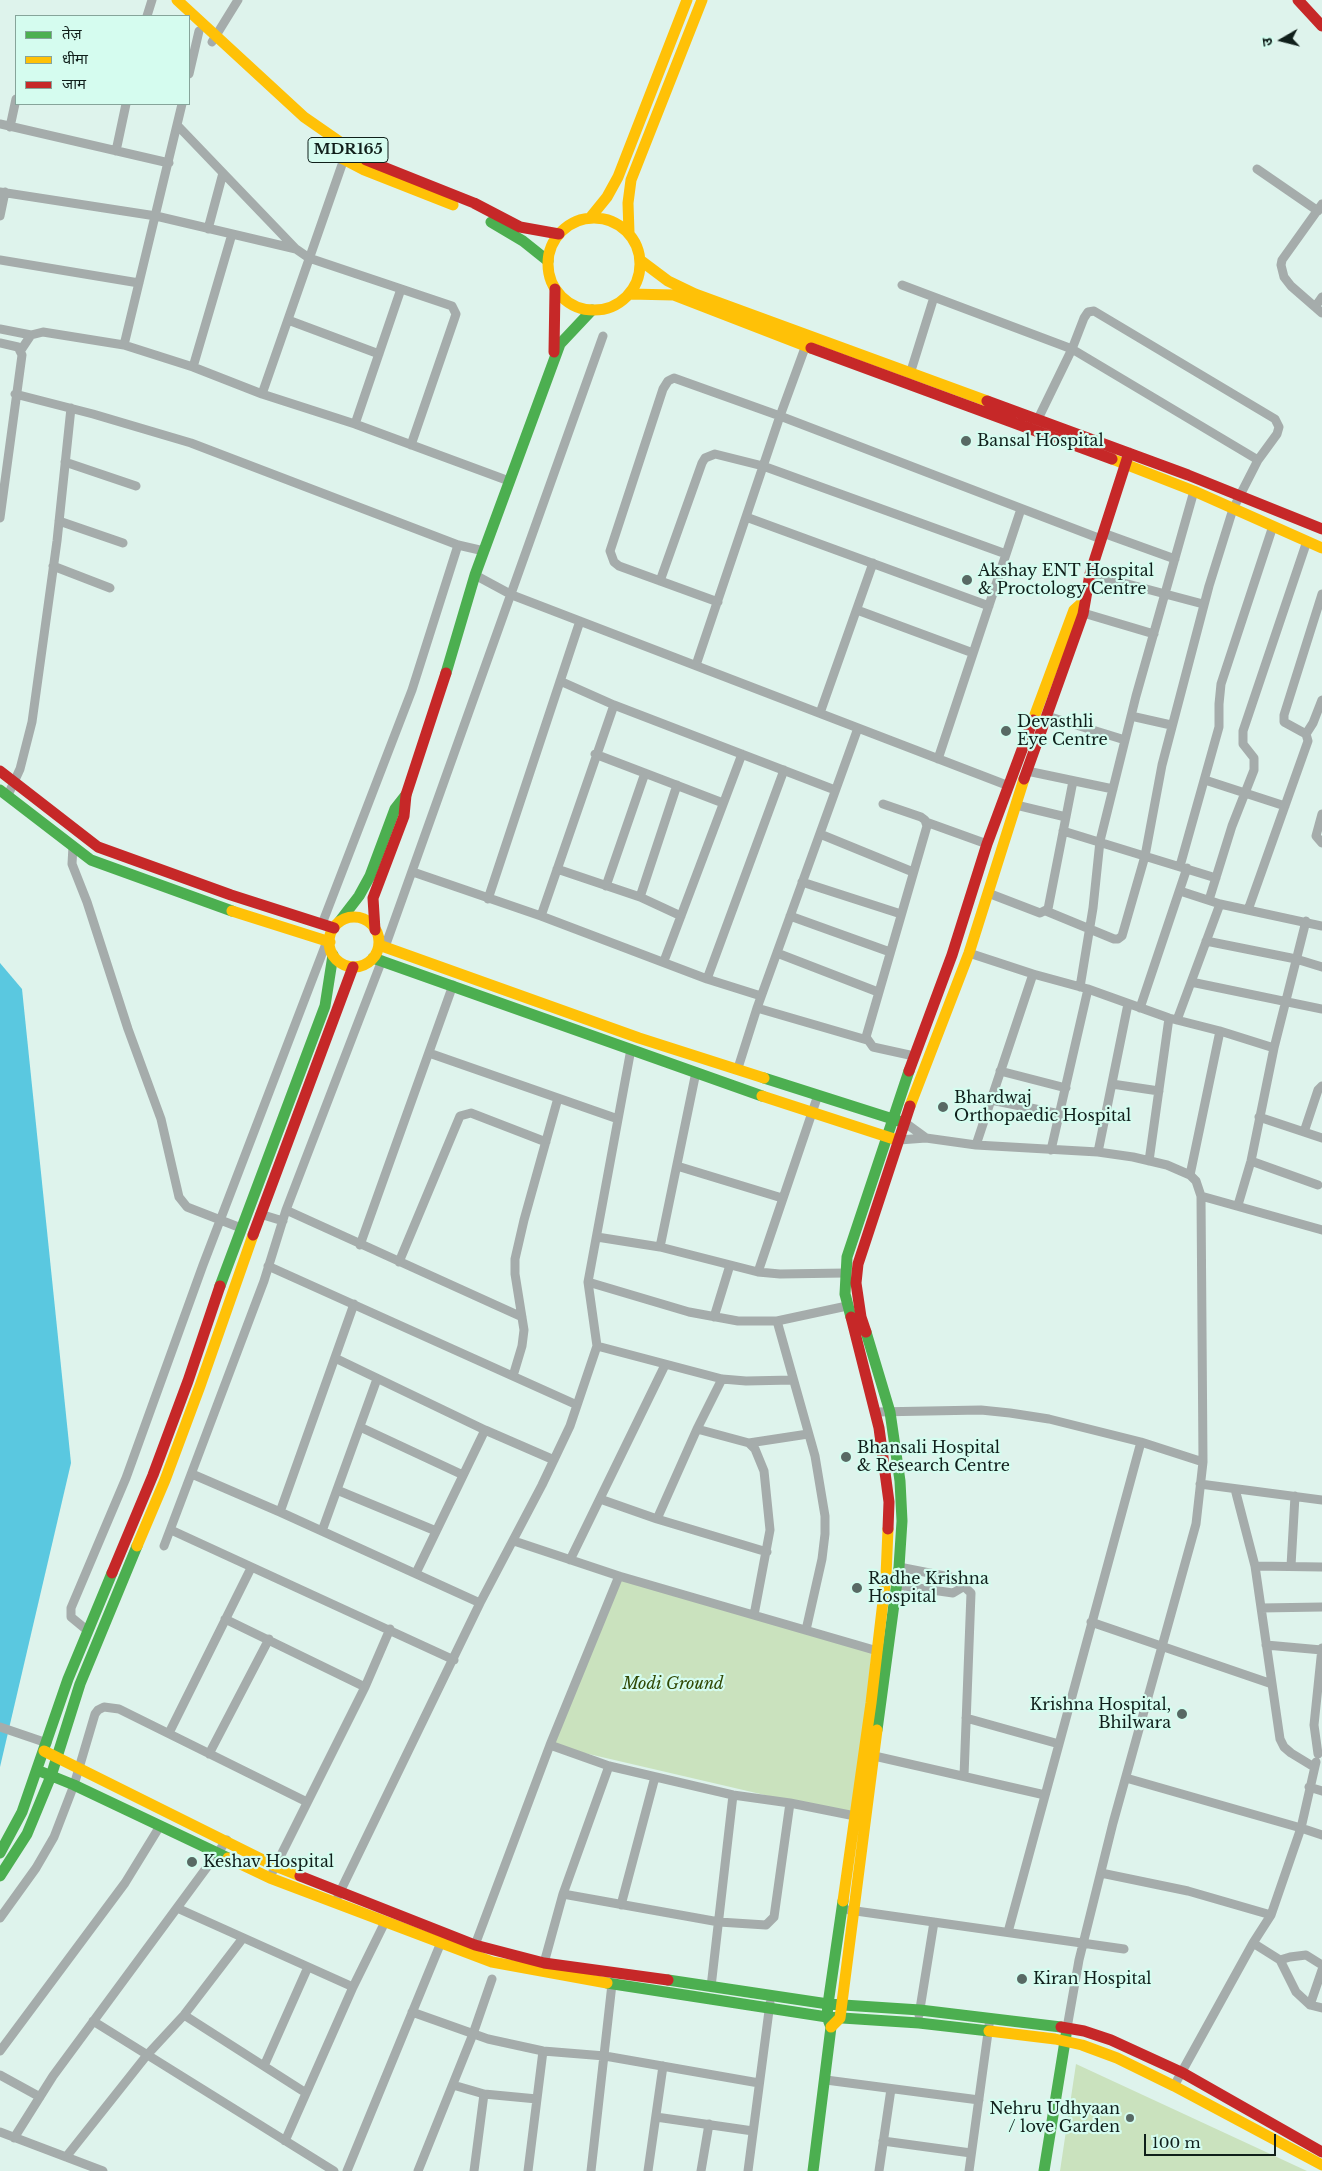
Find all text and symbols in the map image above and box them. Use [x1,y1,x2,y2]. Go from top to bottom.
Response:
legend [15,15,190,105]
north arrow [1257,15,1307,65]
text: तेज़ [62,24,82,43]
text: उ [1258,37,1277,47]
text: धीमा [62,49,88,68]
text: जाम [62,74,86,93]
road number: MDR165 [308,138,388,162]
place label: Bansal Hospital [977,431,1104,451]
marker: Bansal Hospital [959,434,973,448]
place label: Akshay ENT Hospital & Proctology Centre [978,561,1154,599]
marker: Akshay ENT Hospital & Proctology Centre [960,573,974,587]
place label: Devasthli Eye Centre [1017,712,1108,750]
marker: Devasthli Eye Centre [999,724,1013,738]
place label: Bhardwaj Orthopaedic Hospital [954,1088,1131,1126]
marker: Bhardwaj Orthopaedic Hospital [936,1100,950,1114]
place label: Bhansali Hospital & Research Centre [857,1438,1010,1476]
marker: Bhansali Hospital & Research Centre [839,1450,853,1464]
place label: Radhe Krishna Hospital [868,1569,989,1607]
marker: Radhe Krishna Hospital [850,1581,864,1595]
park label: Modi Ground [622,1674,724,1694]
place label: Krishna Hospital, Bhilwara [1030,1695,1171,1733]
marker: Krishna Hospital, Bhilwara [1175,1707,1189,1721]
place label: Keshav Hospital [203,1852,334,1872]
marker: Keshav Hospital [185,1855,199,1869]
place label: Kiran Hospital [1033,1969,1152,1989]
marker: Kiran Hospital [1015,1972,1029,1986]
place label: Nehru Udhyaan / love Garden [989,2099,1120,2137]
marker: Nehru Udhyaan / love Garden [1124,2112,1136,2124]
scale bar [1147,2124,1280,2156]
text: 100 m [1152,2133,1201,2152]

